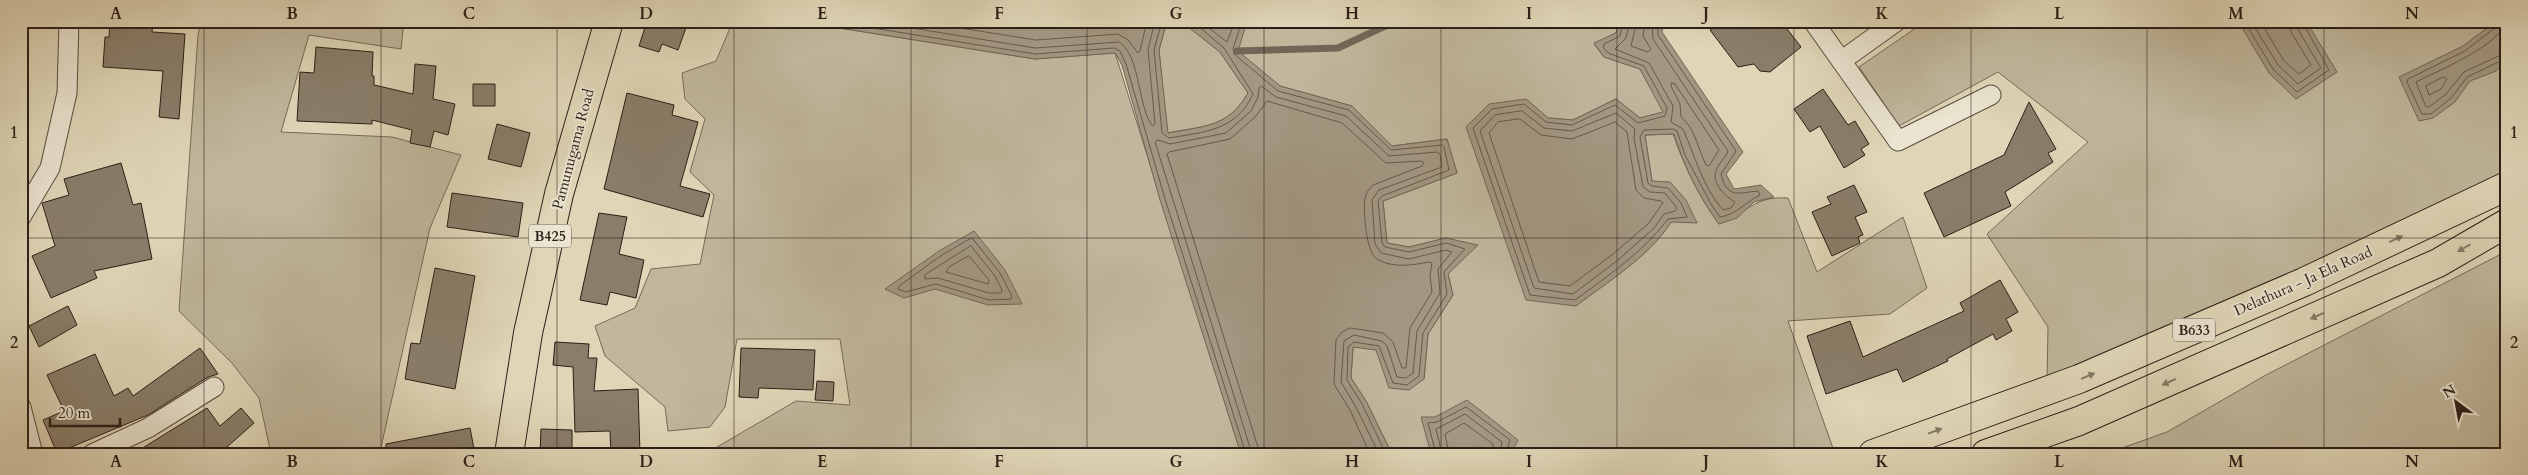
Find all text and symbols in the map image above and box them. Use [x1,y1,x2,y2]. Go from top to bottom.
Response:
text: A [110,3,122,25]
text: B [286,3,298,25]
text: C [463,3,475,25]
text: D [639,3,653,25]
text: E [817,3,827,25]
text: F [994,3,1004,25]
text: G [1169,3,1183,25]
text: H [1345,3,1359,25]
text: I [1526,3,1532,25]
text: J [1701,3,1709,25]
text: K [1876,3,1889,25]
text: L [2054,3,2065,25]
text: M [2228,3,2244,25]
text: N [2405,3,2419,25]
street label: Pamunugama Road [547,86,599,212]
text: 1 [10,122,18,144]
text: 1 [2510,122,2518,144]
road number: B425 [529,225,571,248]
one-way arrow [2389,234,2403,242]
street label: Delathura - Ja Ela Road [2231,241,2375,321]
one-way arrow [2458,243,2471,252]
one-way arrow [2310,313,2324,321]
road number: B633 [2173,318,2215,342]
text: 2 [10,332,18,354]
text: 2 [2510,332,2518,354]
one-way arrow [2081,371,2095,379]
one-way arrow [2162,378,2176,386]
north arrow [2430,378,2480,428]
text: N [2439,380,2460,403]
scale bar [50,395,120,427]
text: 20 m [58,403,90,423]
one-way arrow [1928,427,1943,435]
text: A [110,451,122,473]
text: B [286,451,298,473]
text: C [463,451,475,473]
text: D [639,451,653,473]
text: E [817,451,827,473]
text: F [994,451,1004,473]
text: G [1169,451,1183,473]
text: H [1345,451,1359,473]
text: I [1526,451,1532,473]
text: J [1701,451,1709,473]
text: K [1876,451,1889,473]
text: L [2054,451,2065,473]
text: M [2228,451,2244,473]
text: N [2405,451,2419,473]

